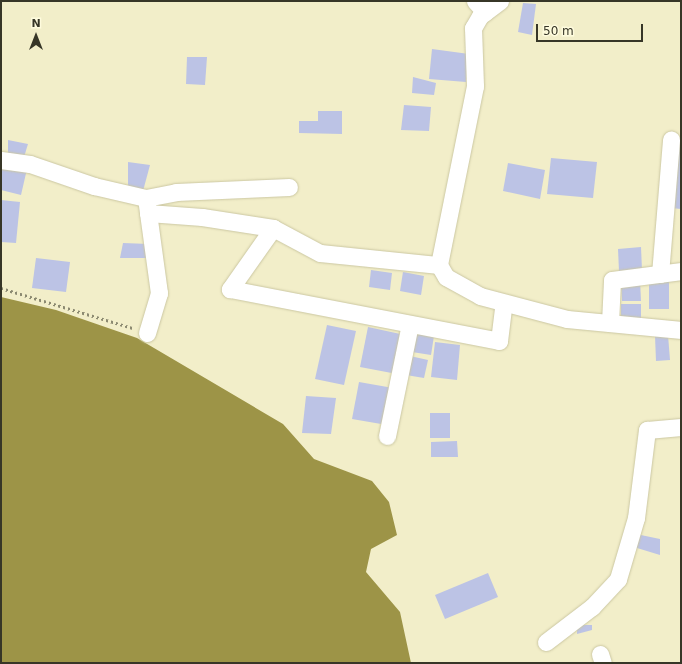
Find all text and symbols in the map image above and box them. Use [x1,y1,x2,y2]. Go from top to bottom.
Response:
north arrow [16,16,56,56]
scale bar [538,16,645,42]
text: N [31,17,41,30]
text: 50 m [543,24,574,38]

